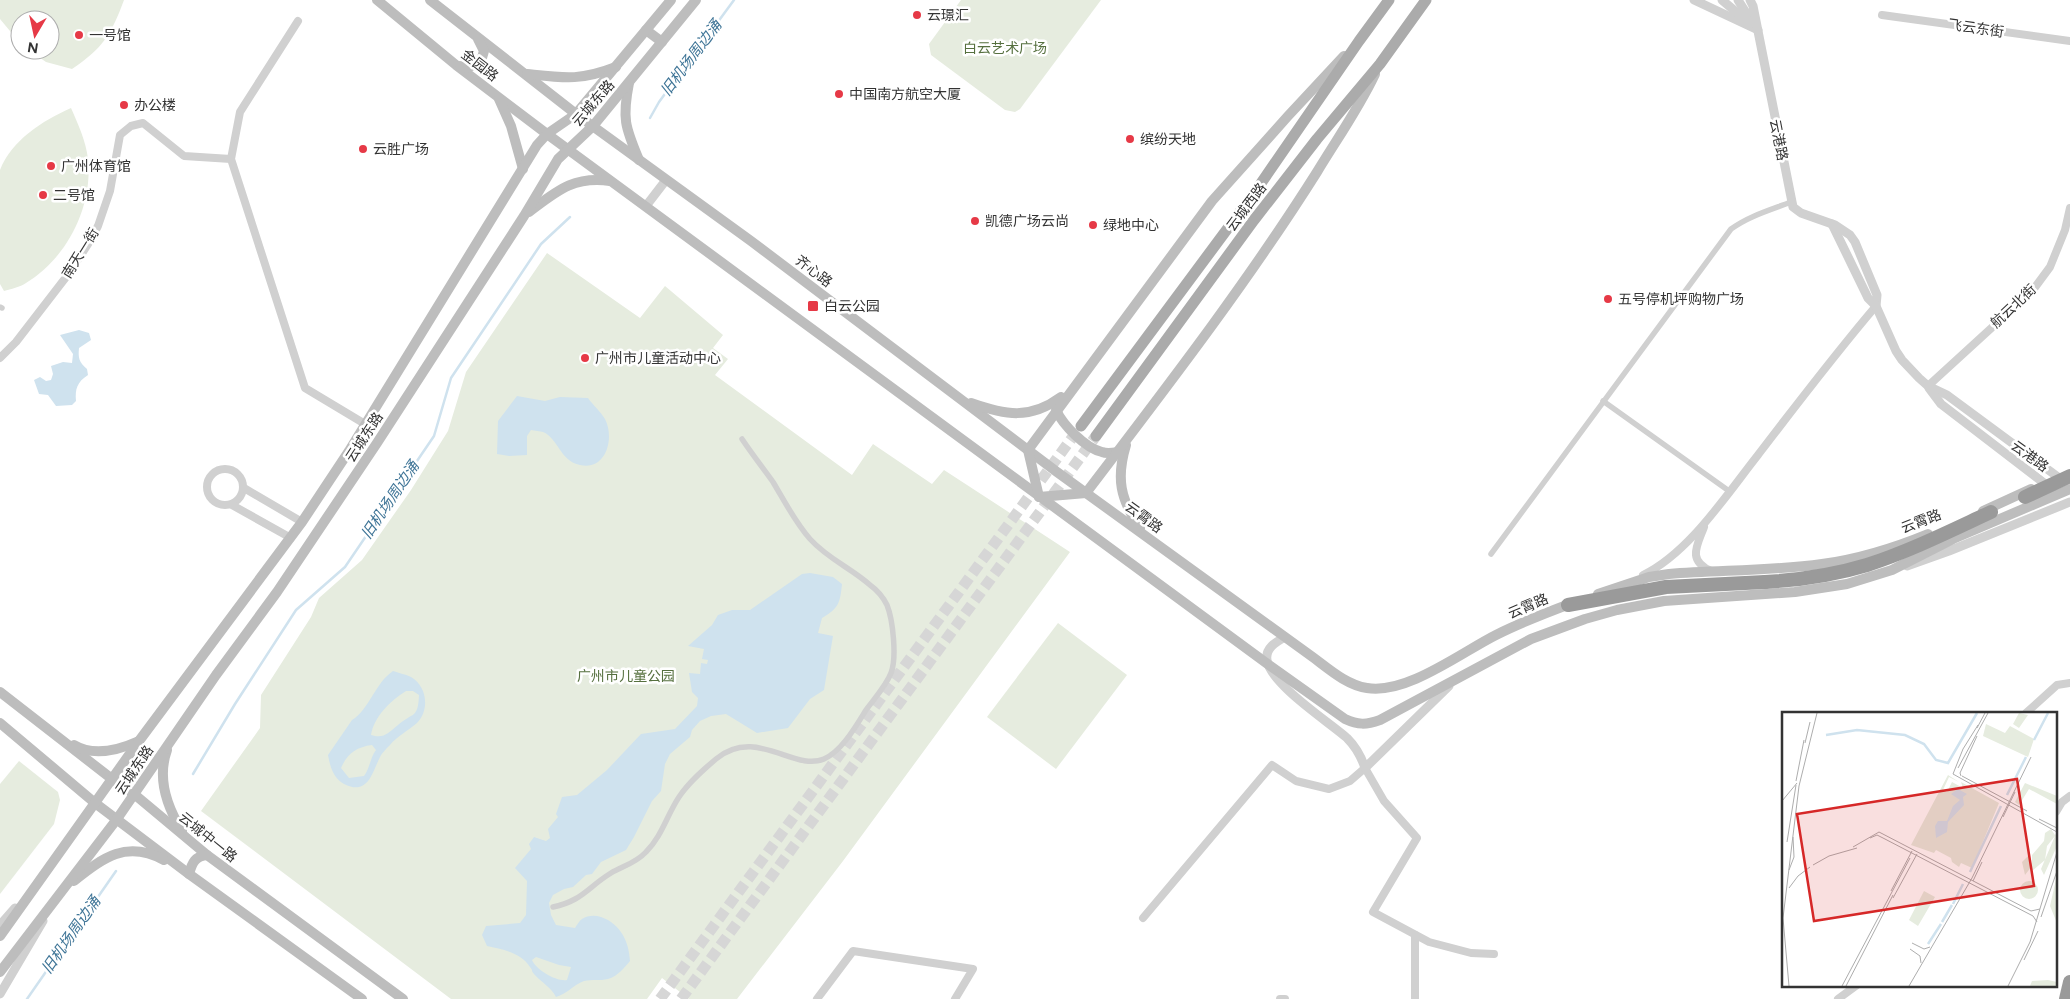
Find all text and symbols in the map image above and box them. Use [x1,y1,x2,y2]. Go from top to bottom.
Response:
place label: 云璟汇 [927,7,969,24]
marker: 云璟汇 [911,9,923,21]
north arrow [10,10,60,60]
water label: 旧机场周边涌 [657,15,726,99]
street label: 飞云东街 [1947,16,2005,41]
place label: 一号馆 [89,27,131,44]
marker: 一号馆 [73,29,85,41]
text: N [26,38,40,57]
park label: 白云艺术广场 [963,40,1047,57]
street label: 金园路 [458,46,501,85]
street label: 云城东路 [569,77,618,130]
place label: 中国南方航空大厦 [849,86,961,103]
marker: 中国南方航空大厦 [833,88,845,100]
place label: 办公楼 [134,97,176,114]
marker: 办公楼 [118,99,130,111]
street label: 云港路 [1766,118,1791,162]
place label: 缤纷天地 [1140,131,1196,148]
marker: 缤纷天地 [1124,133,1136,145]
place label: 云胜广场 [373,141,429,158]
marker: 云胜广场 [357,143,369,155]
place label: 广州体育馆 [61,158,131,175]
marker: 广州体育馆 [45,160,57,172]
street label: 云城西路 [1223,180,1270,235]
place label: 二号馆 [53,187,95,204]
marker: 二号馆 [37,189,49,201]
place label: 凯德广场云尚 [985,213,1069,230]
marker: 凯德广场云尚 [969,215,981,227]
place label: 绿地中心 [1103,217,1159,234]
marker: 绿地中心 [1087,219,1099,231]
street label: 南天一街 [58,225,102,282]
street label: 齐心路 [792,252,836,291]
street label: 航云北街 [1987,281,2040,332]
place label: 五号停机坪购物广场 [1618,291,1744,308]
marker: 五号停机坪购物广场 [1602,293,1614,305]
place label: 白云公园 [824,298,880,315]
marker: 白云公园 [806,299,820,313]
place label: 广州市儿童活动中心 [595,350,721,367]
marker: 广州市儿童活动中心 [579,352,591,364]
street label: 云城东路 [342,409,387,465]
street label: 云港路 [2008,437,2052,476]
water label: 旧机场周边涌 [357,456,424,542]
street label: 云霄路 [1122,498,1166,537]
street label: 云霄路 [1899,506,1944,537]
street label: 云霄路 [1506,590,1551,622]
park label: 广州市儿童公园 [577,668,675,685]
inset map [1782,712,2058,986]
street label: 云城东路 [112,742,157,798]
street label: 云城中一路 [175,809,240,866]
water label: 旧机场周边涌 [38,891,105,977]

